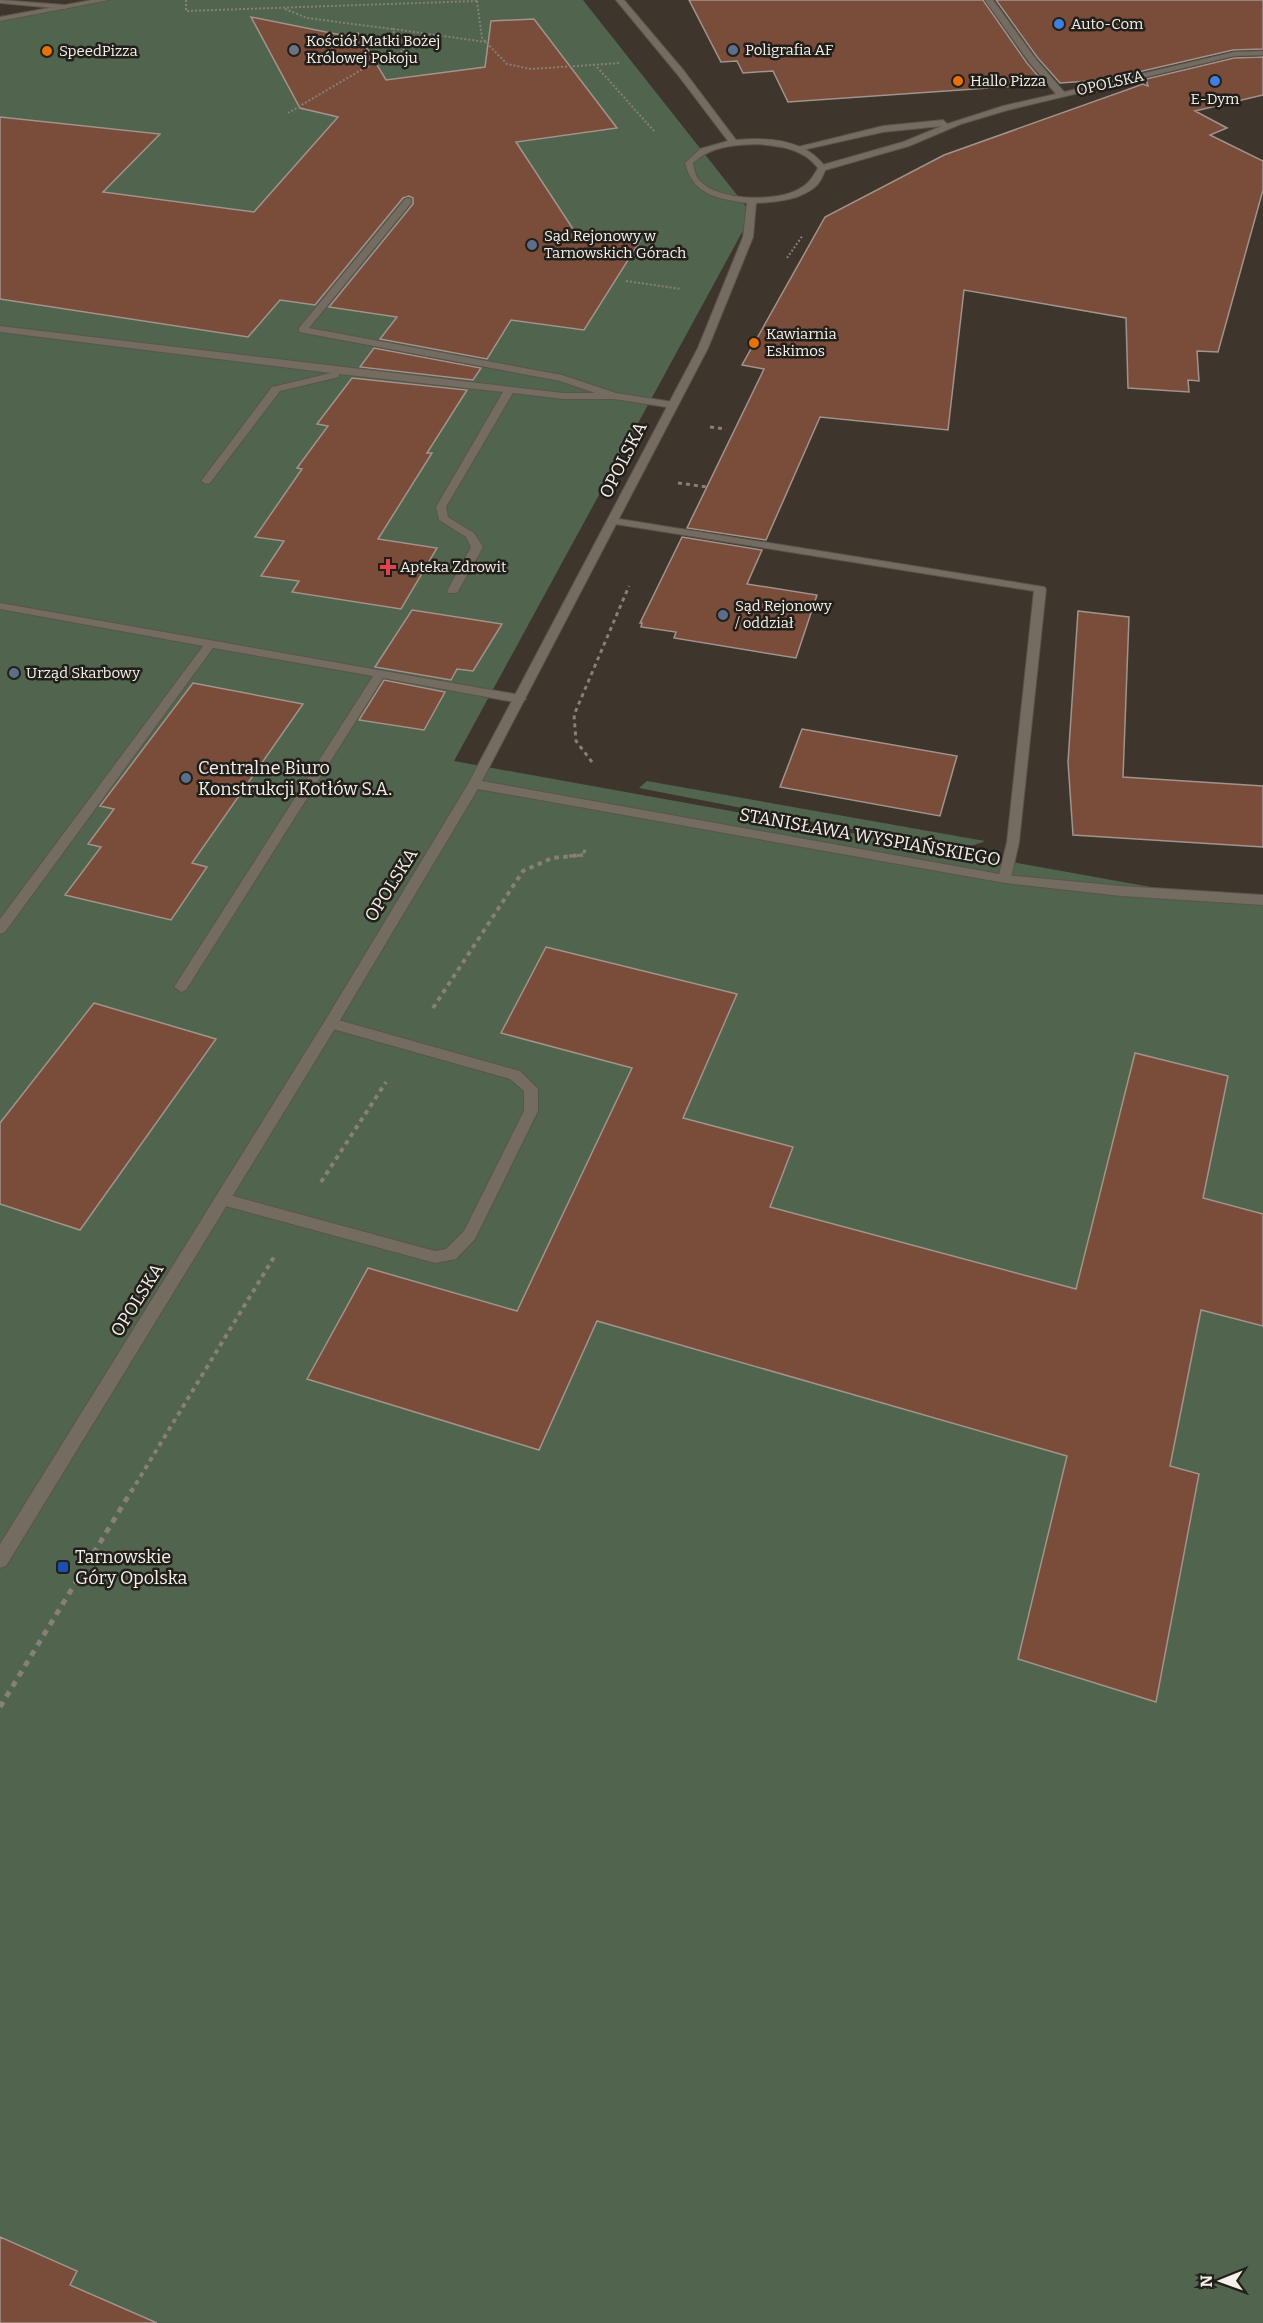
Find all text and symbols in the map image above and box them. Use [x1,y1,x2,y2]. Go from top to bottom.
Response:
place label: Auto-Com [1071,15,1144,33]
marker: Auto-Com [1052,17,1066,31]
place label: Kościół Matki Bożej Królowej Pokoju [306,32,440,67]
place label: Poligrafia AF [745,41,834,59]
place label: SpeedPizza [59,42,138,60]
marker: Kościół Matki Bożej Królowej Pokoju [287,43,301,57]
marker: Poligrafia AF [726,43,740,57]
marker: SpeedPizza [40,44,54,58]
street label: OPOLSKA [1075,66,1146,99]
place label: Hallo Pizza [970,72,1046,90]
marker: Hallo Pizza [951,74,965,88]
marker: E-Dym [1208,74,1222,88]
place label: E-Dym [1191,90,1240,108]
place label: Sąd Rejonowy w Tarnowskich Górach [544,227,687,262]
marker: Sąd Rejonowy w Tarnowskich Górach [525,238,539,252]
place label: Kawiarnia Eskimos [766,325,837,360]
marker: Kawiarnia Eskimos [747,336,761,350]
street label: OPOLSKA [594,418,652,502]
place label: Apteka Zdrowit [400,558,507,576]
marker: Apteka Zdrowit [381,560,395,574]
place label: Sąd Rejonowy / oddział [735,597,832,632]
marker: Sąd Rejonowy / oddział [716,608,730,622]
place label: Urząd Skarbowy [26,664,140,682]
marker: Urząd Skarbowy [7,666,21,680]
place label: Centralne Biuro Konstrukcji Kotłów S.A. [198,757,392,800]
marker: Centralne Biuro Konstrukcji Kotłów S.A. [179,771,193,785]
street label: STANISŁAWA WYSPIAŃSKIEGO [738,802,1003,871]
street label: OPOLSKA [360,844,422,926]
street label: OPOLSKA [106,1259,168,1341]
place label: Tarnowskie Góry Opolska [75,1546,188,1589]
marker: Tarnowskie Góry Opolska [56,1560,70,1574]
north arrow [1191,2251,1251,2311]
text: N [1197,2275,1216,2288]

